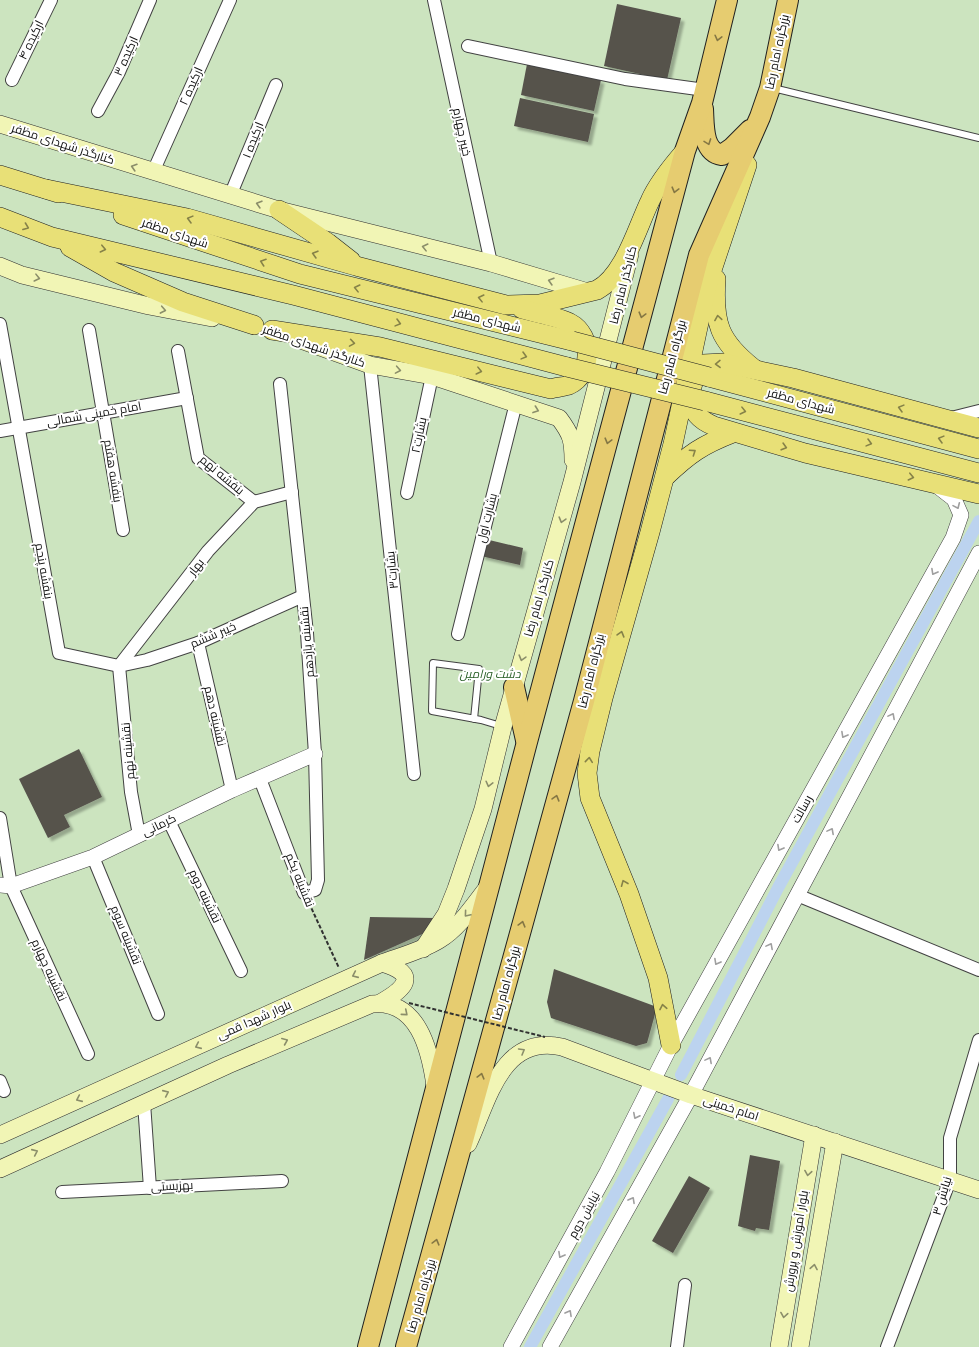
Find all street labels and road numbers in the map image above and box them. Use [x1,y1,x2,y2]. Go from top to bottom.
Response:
street label: بزرگراه امام رضا [760,13,795,91]
street label: ارکیده ۴ [14,17,49,63]
street label: ارکیده ۳ [109,33,144,79]
street label: ارکیده ۲ [175,64,208,108]
street label: خیبر چهارم [447,106,476,158]
street label: کنارگذر شهدای مظفر [8,119,117,170]
street label: ارکیده ۱ [238,119,269,161]
street label: شهدای مظفر [138,213,211,254]
street label: کنارگذر امام رضا [605,244,642,326]
street label: شهدای مظفر [450,303,523,338]
street label: بزرگراه امام رضا [653,318,692,396]
street label: کنارگذر شهدای مظفر [259,320,368,373]
street label: شهدای مظفر [764,383,837,420]
street label: امام خمینی شمالی [45,397,143,432]
street label: بشارت۲ [406,416,433,455]
street label: بنفشه هفتم [98,438,127,504]
street label: بنفشه نهم [195,451,248,500]
street label: بشارت اول [472,491,503,545]
street label: بنفشه پنجم [29,542,58,601]
street label: بشارت۳ [381,550,404,590]
street label: بهار [183,554,209,581]
street label: کنارگذر امام رضا [519,557,560,639]
street label: نقشینه یازدهم [295,606,320,678]
street label: خیبر ششم [187,617,239,654]
street label: بزرگراه امام رضا [573,632,610,710]
street label: نقشینه دهم [198,684,231,748]
street label: نقشینه نهم [117,722,140,780]
street label: رسالت [787,792,818,827]
street label: کرمانی [139,809,180,842]
street label: نقشینه یکم [280,850,319,910]
street label: نقشینه دوم [183,866,226,926]
street label: نقشینه سوم [105,903,146,968]
street label: نقشینه چهارم [26,936,71,1005]
street label: بزرگراه امام رضا [487,944,526,1022]
street label: بلوار شهدا قمی [214,996,294,1045]
street label: امام خمینی [701,1091,761,1126]
street label: نیایش ۳ [928,1174,957,1218]
street label: بهزیستی [150,1176,194,1197]
street label: نیایش دوم [564,1188,605,1242]
street label: بلوار آموزش و پرورش [779,1189,814,1293]
street label: بزرگراه امام رضا [402,1257,441,1335]

